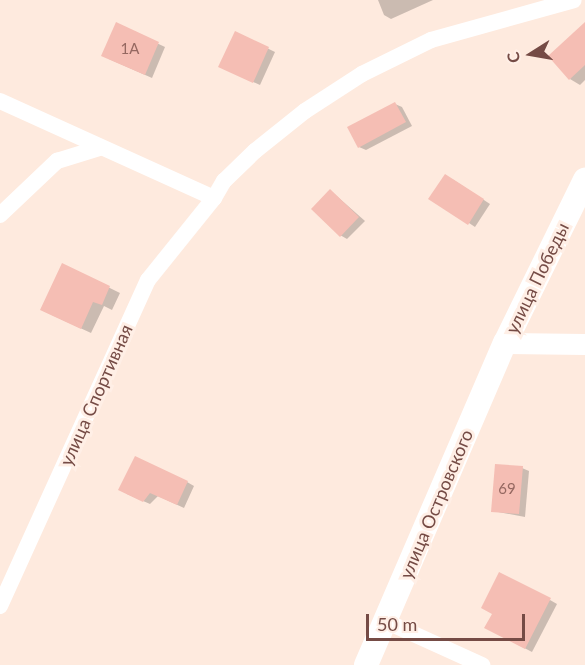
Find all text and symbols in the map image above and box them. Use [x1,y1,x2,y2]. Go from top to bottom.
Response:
north arrow [501,24,561,84]
house number: 1А [121,40,139,58]
text: С [503,51,523,65]
street label: улица Победы [501,219,573,337]
street label: улица Спортивная [55,321,137,469]
street label: улица Островского [395,426,477,582]
house number: 69 [498,480,516,498]
scale bar [369,602,528,640]
text: 50 m [377,613,417,635]

